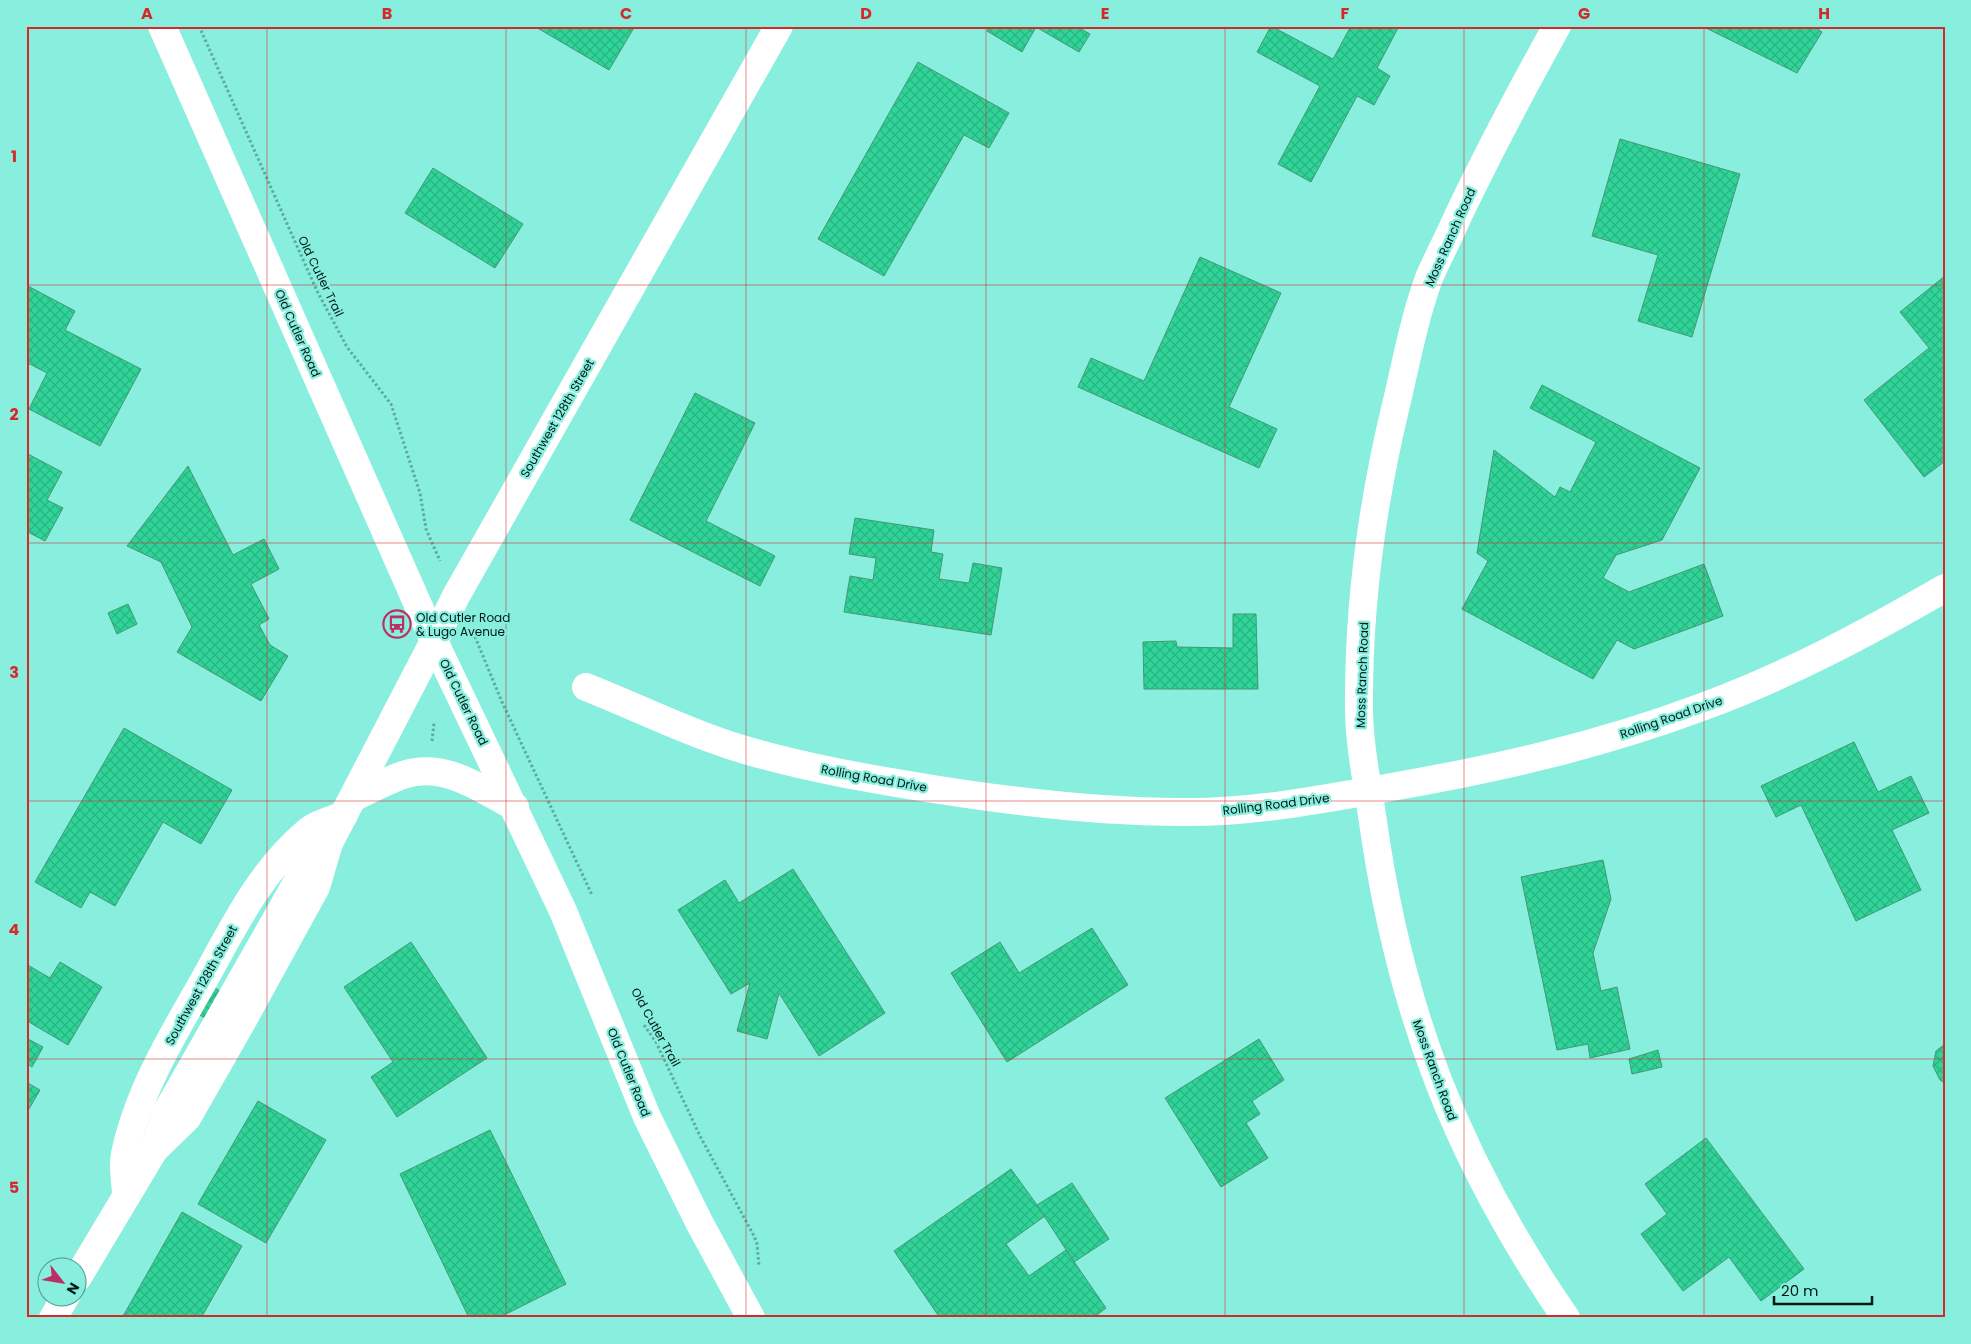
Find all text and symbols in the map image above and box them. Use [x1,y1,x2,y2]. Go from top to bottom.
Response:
text: A [141,2,153,25]
text: B [382,2,392,25]
text: C [620,2,632,25]
text: D [860,2,872,25]
text: E [1101,2,1109,25]
text: F [1341,2,1350,25]
text: G [1578,2,1590,25]
text: H [1818,2,1830,25]
text: 1 [11,145,17,168]
street label: Moss Ranch Road [1421,185,1479,289]
street label: Old Cutler Trail [294,233,348,319]
street label: Old Cutler Road [271,286,325,380]
street label: Southwest 128th Street [516,356,598,480]
text: 2 [9,403,19,426]
bus stop icon: Old Cutler Road & Lugo Avenue [382,609,412,639]
place label: Old Cutler Road & Lugo Avenue [416,609,510,640]
street label: Moss Ranch Road [1352,622,1372,728]
street label: Old Cutler Road [436,656,492,748]
text: 3 [9,661,19,684]
street label: Rolling Road Drive [1617,691,1725,743]
street label: Rolling Road Drive [820,760,928,796]
street label: Rolling Road Drive [1222,789,1330,819]
text: 4 [9,918,20,941]
street label: Southwest 128th Street [161,922,241,1048]
street label: Old Cutler Trail [627,984,685,1070]
street label: Moss Ranch Road [1409,1017,1461,1123]
street label: Old Cutler Road [603,1025,655,1119]
text: 5 [9,1176,19,1199]
north arrow [38,1256,88,1306]
scale bar [1774,1274,1871,1306]
text: N [62,1279,84,1298]
text: 20 m [1781,1280,1819,1301]

